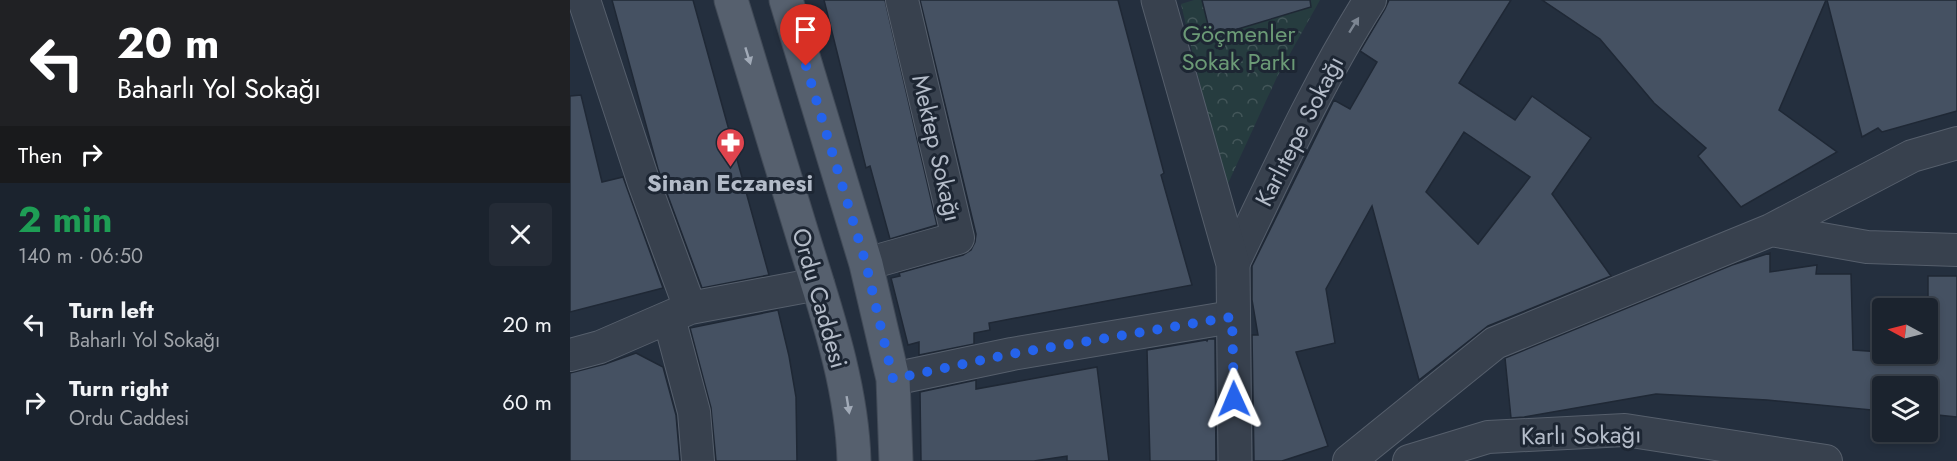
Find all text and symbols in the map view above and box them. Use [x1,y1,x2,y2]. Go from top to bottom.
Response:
pin [780,4,831,66]
text: 20 m [117,13,219,74]
icon: arrive [789,13,822,46]
park label: Göçmenler Sokak Parkı [1181,16,1297,79]
one-way arrow [1348,17,1359,33]
icon: left [18,24,96,102]
one-way arrow [744,47,753,65]
street label: Karlıtepe Sokağı [1246,50,1352,212]
text: Baharlı Yol Sokağı [117,69,321,108]
street label: Mektep Sokağı [903,71,971,225]
pharmacy icon: Sinan Eczanesi [714,126,746,168]
icon: right [75,138,108,171]
text: Then [18,139,63,171]
place label: Sinan Eczanesi [647,165,813,200]
text: 2 min [18,193,113,245]
button: close [489,203,552,266]
street label: Ordu Caddesi [783,224,857,372]
text: 140 m · 06:50 [18,242,143,271]
text: Turn left [69,294,154,326]
north arrow [1872,298,1938,364]
map controls [1872,298,1938,442]
icon: left [18,308,51,341]
text: 20 m [503,308,552,340]
text: Baharlı Yol Sokağı [69,326,220,355]
position arrow [1202,367,1266,431]
text: Turn right [69,372,169,404]
button: layers [1872,376,1938,442]
icon: right [18,386,51,419]
text: 60 m [502,386,552,418]
one-way arrow [844,395,853,414]
text: Ordu Caddesi [69,404,189,433]
street label: Karlı Sokağı [1520,416,1642,454]

